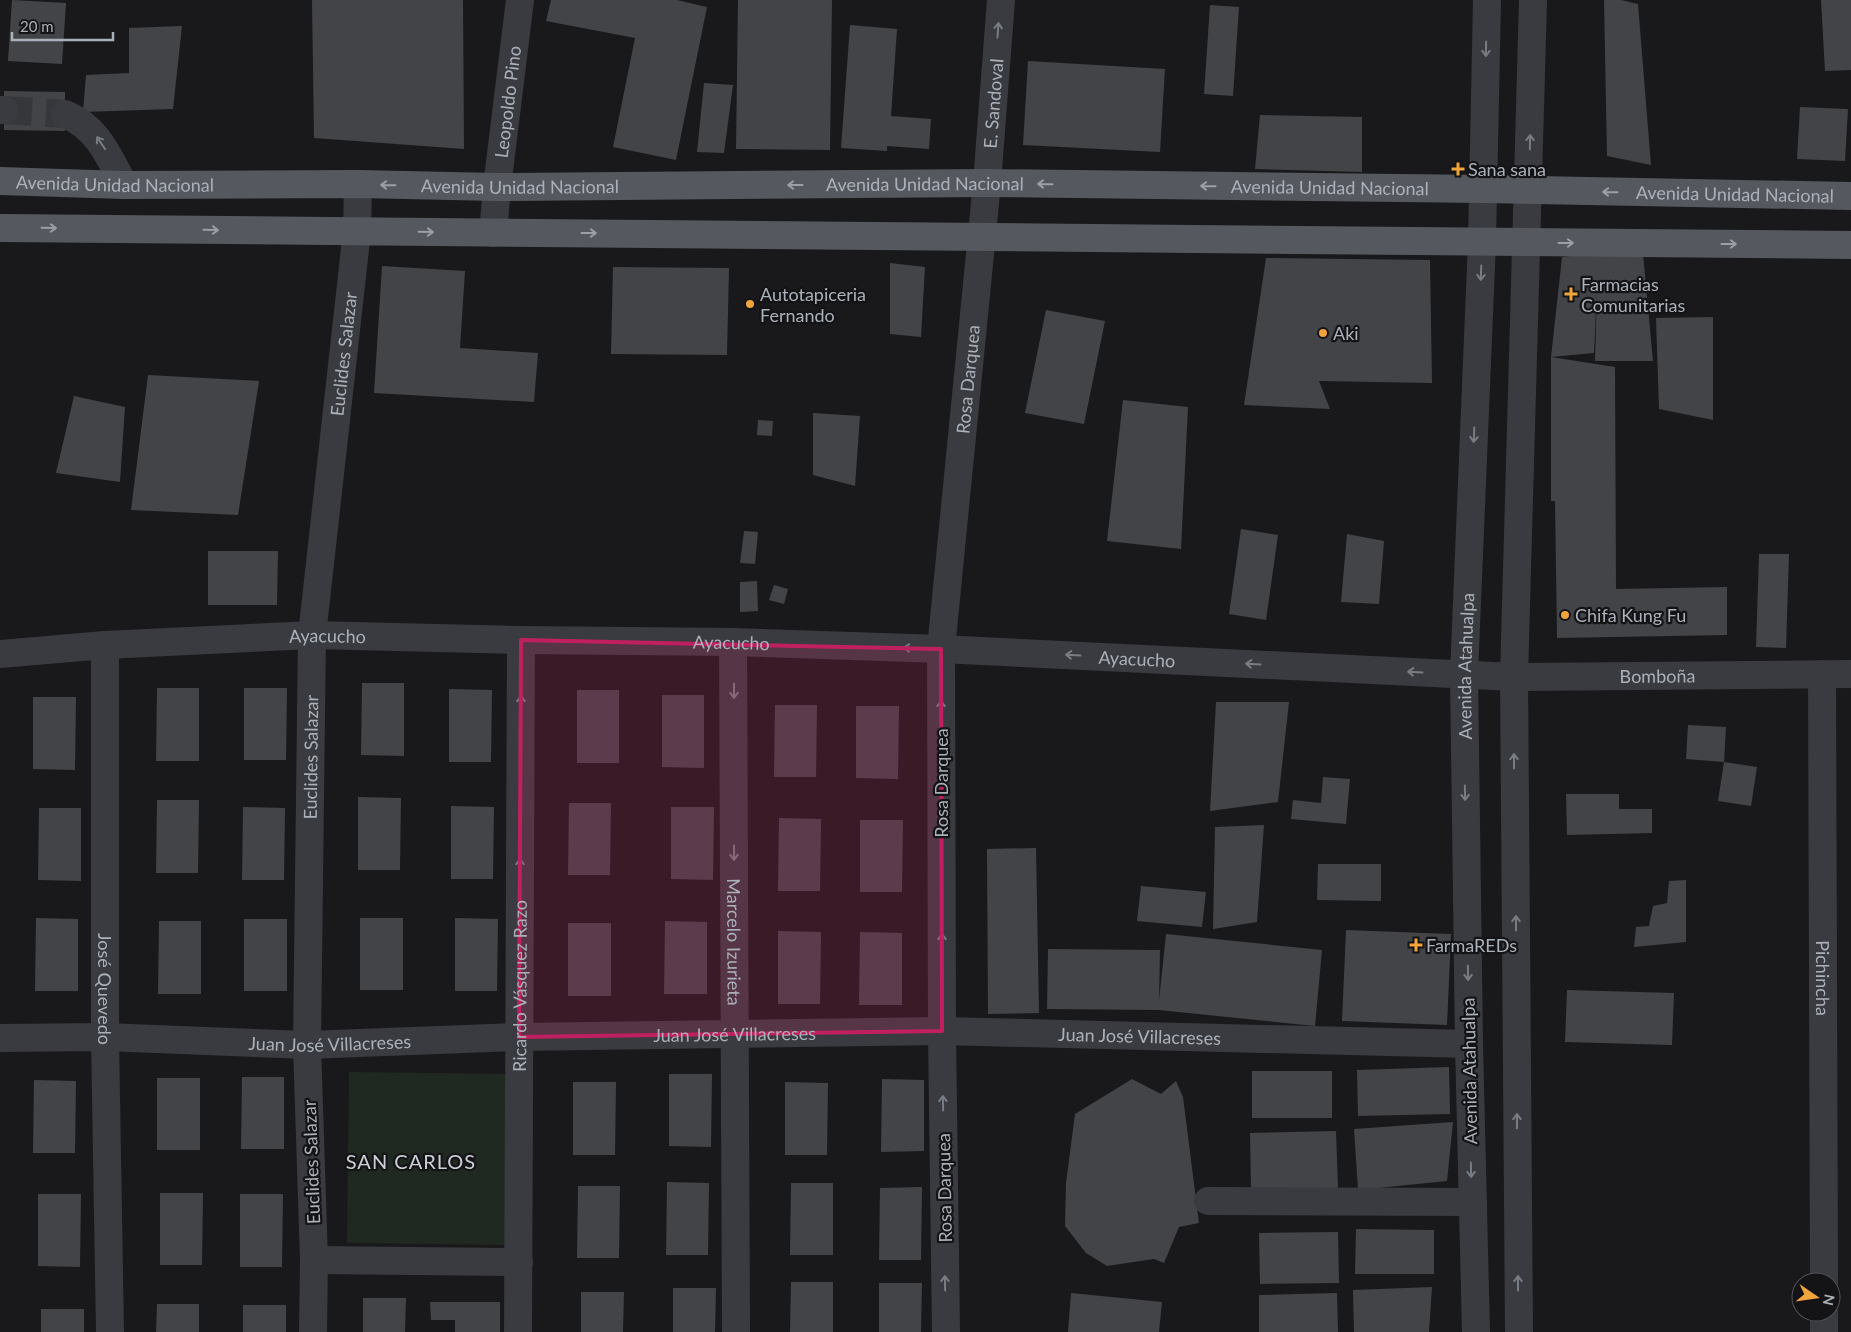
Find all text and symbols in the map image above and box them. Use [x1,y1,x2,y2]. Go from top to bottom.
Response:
scale bar [12,10,114,42]
text: 20 m [20,17,54,35]
one-way arrow [994,22,1003,38]
one-way arrow [1481,40,1491,56]
street label: Leopoldo Pino [490,44,525,159]
street label: E. Sandoval [979,58,1007,149]
one-way arrow [1525,134,1535,150]
one-way arrow [96,136,106,150]
place label: Sana sana [1468,158,1546,180]
marker: Sana sana [1452,163,1464,175]
street label: Avenida Unidad Nacional [16,171,214,196]
street label: Avenida Unidad Nacional [826,172,1024,195]
street label: Avenida Unidad Nacional [421,174,619,198]
street label: Avenida Unidad Nacional [1231,175,1429,199]
one-way arrow [1037,179,1054,189]
one-way arrow [380,180,396,190]
one-way arrow [787,180,804,190]
one-way arrow [1200,181,1216,191]
street label: Avenida Unidad Nacional [1636,181,1834,207]
one-way arrow [1602,187,1618,197]
one-way arrow [40,223,56,233]
one-way arrow [202,225,219,235]
one-way arrow [418,227,434,237]
one-way arrow [580,228,596,238]
one-way arrow [1558,238,1574,247]
one-way arrow [1720,239,1736,249]
one-way arrow [1476,264,1486,281]
place label: Farmacias Comunitarias [1581,273,1685,316]
place label: Autotapiceria Fernando [760,283,866,326]
marker: Farmacias Comunitarias [1565,288,1577,300]
street label: Euclides Salazar [325,290,361,417]
marker: Autotapiceria Fernando [744,298,756,310]
place label: Aki [1333,322,1359,344]
street label: Rosa Darquea [951,324,984,435]
marker: Aki [1317,327,1329,339]
one-way arrow [1470,427,1479,443]
street label: Avenida Atahualpa [1453,592,1478,740]
place label: Chifa Kung Fu [1575,604,1686,626]
marker: Chifa Kung Fu [1559,609,1571,621]
street label: Ayacucho [288,624,366,647]
street label: Ayacucho [693,631,770,654]
one-way arrow [903,643,920,653]
street label: Ayacucho [1098,646,1176,671]
one-way arrow [1065,651,1081,660]
one-way arrow [1245,659,1262,669]
street label: Bomboña [1619,664,1696,687]
one-way arrow [1408,667,1424,676]
one-way arrow [729,682,739,699]
street label: Euclides Salazar [299,694,322,820]
one-way arrow [516,695,526,712]
one-way arrow [936,701,946,717]
street label: Rosa Darquea [930,728,952,838]
one-way arrow [1509,753,1519,770]
one-way arrow [1461,785,1470,801]
one-way arrow [729,845,739,861]
one-way arrow [515,858,525,874]
street label: Marcelo Izurieta [723,878,746,1006]
street label: Ricardo Vásquez Razo [508,900,531,1072]
one-way arrow [1511,916,1521,932]
street label: José Quevedo [94,933,116,1045]
one-way arrow [937,933,947,950]
place label: FarmaREDs [1426,934,1517,956]
marker: FarmaREDs [1410,939,1422,951]
street label: Pichincha [1812,940,1834,1016]
one-way arrow [1463,964,1473,981]
street label: Avenida Atahualpa [1457,997,1481,1145]
street label: Juan José Villacreses [653,1022,816,1046]
street label: Juan José Villacreses [1058,1023,1221,1049]
street label: Juan José Villacreses [248,1030,412,1056]
one-way arrow [938,1096,948,1112]
street label: Euclides Salazar [298,1099,324,1225]
one-way arrow [1512,1113,1522,1130]
street label: Rosa Darquea [932,1133,956,1243]
district label: SAN CARLOS [346,1149,476,1173]
one-way arrow [1466,1162,1476,1178]
north arrow [1791,1272,1841,1322]
one-way arrow [940,1276,950,1292]
one-way arrow [1513,1276,1523,1292]
text: N [1820,1293,1839,1307]

